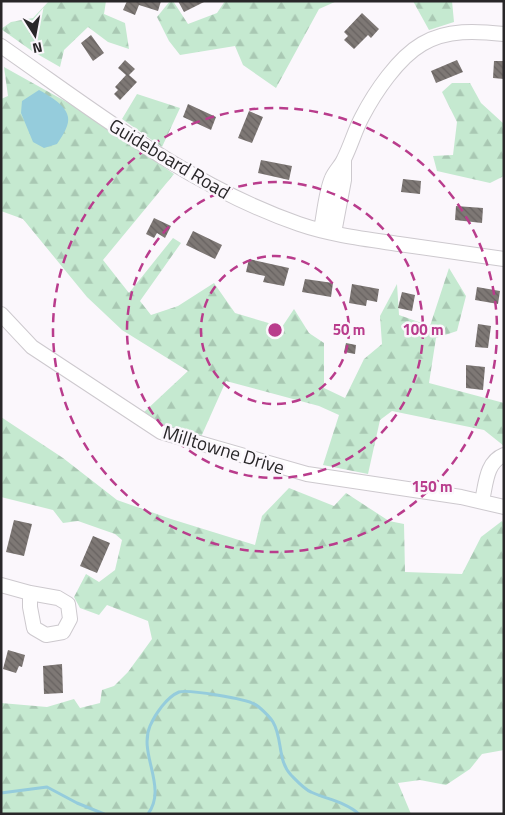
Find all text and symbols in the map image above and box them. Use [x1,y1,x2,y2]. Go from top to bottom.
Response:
north arrow [10,10,60,60]
text: N [31,37,44,59]
street label: Guideboard Road [104,110,236,206]
text: 50 m [333,318,365,341]
text: 100 m [402,318,444,341]
centre of rings [266,321,284,339]
street label: Milltowne Drive [160,417,288,481]
text: 150 m [411,475,453,498]

